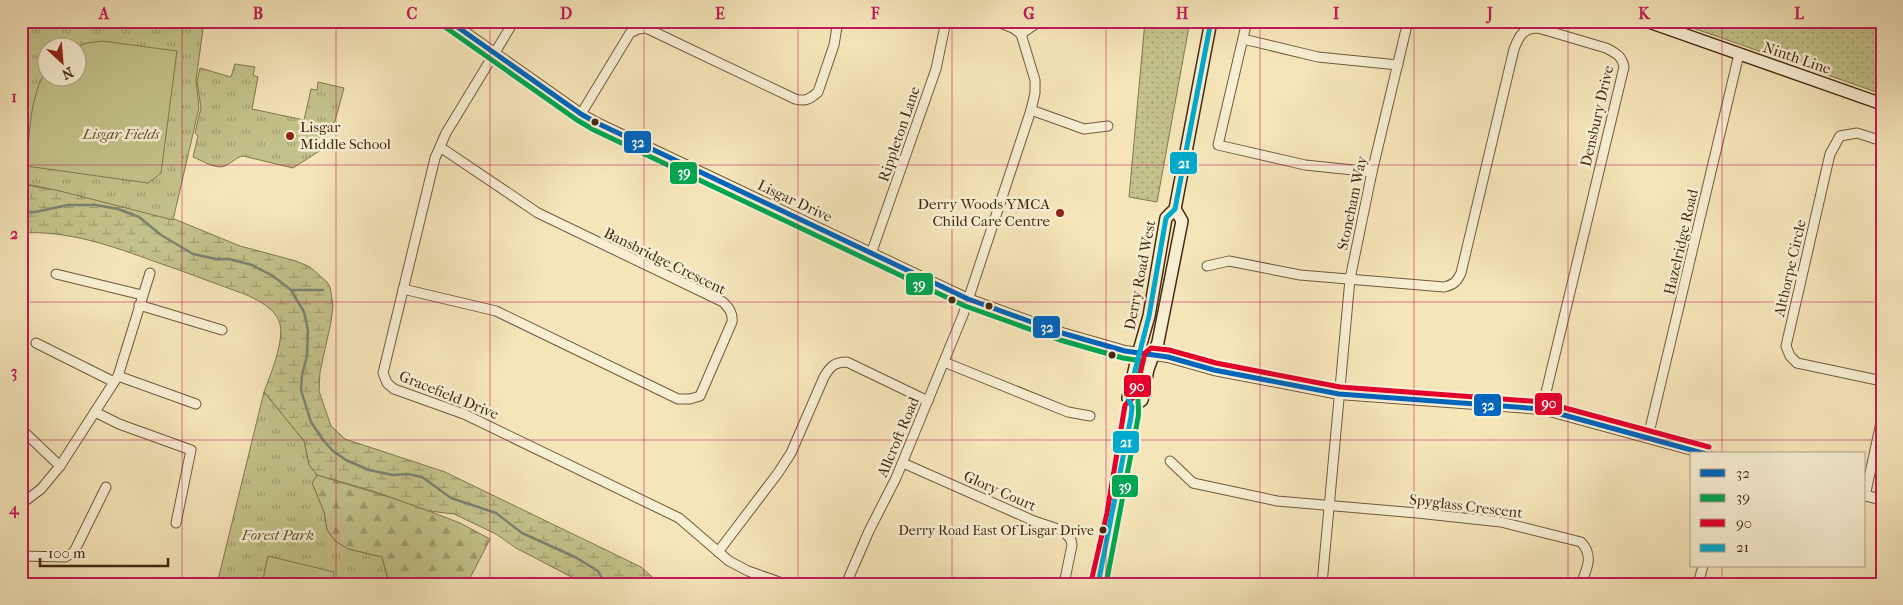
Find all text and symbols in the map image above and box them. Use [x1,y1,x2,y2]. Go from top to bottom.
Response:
text: A [98,4,110,23]
text: B [253,4,263,23]
text: C [407,4,418,23]
text: D [560,4,572,23]
text: E [715,4,725,23]
text: F [870,4,880,23]
text: G [1023,4,1035,23]
text: H [1176,4,1189,23]
text: I [1333,4,1340,23]
text: J [1485,4,1493,24]
text: K [1638,4,1651,23]
text: L [1794,4,1804,23]
north arrow [38,38,88,88]
street label: Ninth Line [1761,38,1834,78]
text: N [59,63,76,83]
street label: Densbury Drive [1577,63,1618,168]
street label: Rippleton Lane [874,83,924,184]
text: 1 [11,87,17,106]
unlabelled marker [590,117,600,127]
place label: Lisgar Middle School [300,118,391,153]
park label: Lisgar Fields [82,125,160,143]
marker: Lisgar Middle School [284,130,296,142]
line badge: 32 [623,130,652,154]
text: 32 [632,134,644,151]
line badge: 21 [1169,151,1198,175]
street label: Stoneham Way [1333,153,1371,252]
text: 21 [1178,155,1190,172]
line badge: 39 [669,161,698,185]
text: 39 [677,164,691,181]
street label: Lisgar Drive [755,176,836,226]
street label: Hazelridge Road [1660,187,1702,297]
place label: Derry Woods YMCA Child Care Centre [918,195,1051,230]
marker: Derry Woods YMCA Child Care Centre [1054,207,1066,219]
street label: Althorpe Circle [1770,217,1810,319]
street label: Derry Road West [1121,218,1160,331]
text: 2 [10,224,18,243]
street label: Bansbridge Crescent [601,224,730,299]
line badge: 39 [905,272,934,296]
text: 39 [912,276,926,293]
unlabelled marker [947,295,957,305]
unlabelled marker [984,301,994,311]
line badge: 32 [1032,315,1061,339]
text: 32 [1041,319,1053,336]
unlabelled marker [1107,350,1117,360]
text: 3 [11,362,17,382]
street label: Gracefield Drive [397,367,502,423]
line badge: 90 [1123,374,1152,398]
text: 90 [1128,378,1145,395]
line badge: 90 [1534,392,1563,416]
street label: Allcroft Road [873,393,923,481]
line badge: 32 [1473,393,1502,417]
text: 90 [1540,395,1557,412]
text: 32 [1482,397,1494,414]
line badge: 21 [1112,430,1140,454]
text: 21 [1120,434,1132,451]
legend [1690,452,1866,568]
text: 32 [1736,464,1750,482]
street label: Glory Court [961,467,1040,515]
line badge: 39 [1111,474,1139,498]
text: 39 [1118,478,1132,495]
text: 39 [1736,488,1750,506]
street label: Spyglass Crescent [1408,490,1524,522]
text: 4 [8,499,20,519]
text: 90 [1736,514,1752,532]
place label: Derry Road East Of Lisgar Drive [898,522,1094,539]
marker: Derry Road East Of Lisgar Drive [1098,525,1108,535]
park label: Forest Park [241,526,314,544]
scale bar [40,535,168,567]
text: 21 [1736,538,1749,556]
text: 100 m [48,544,86,562]

